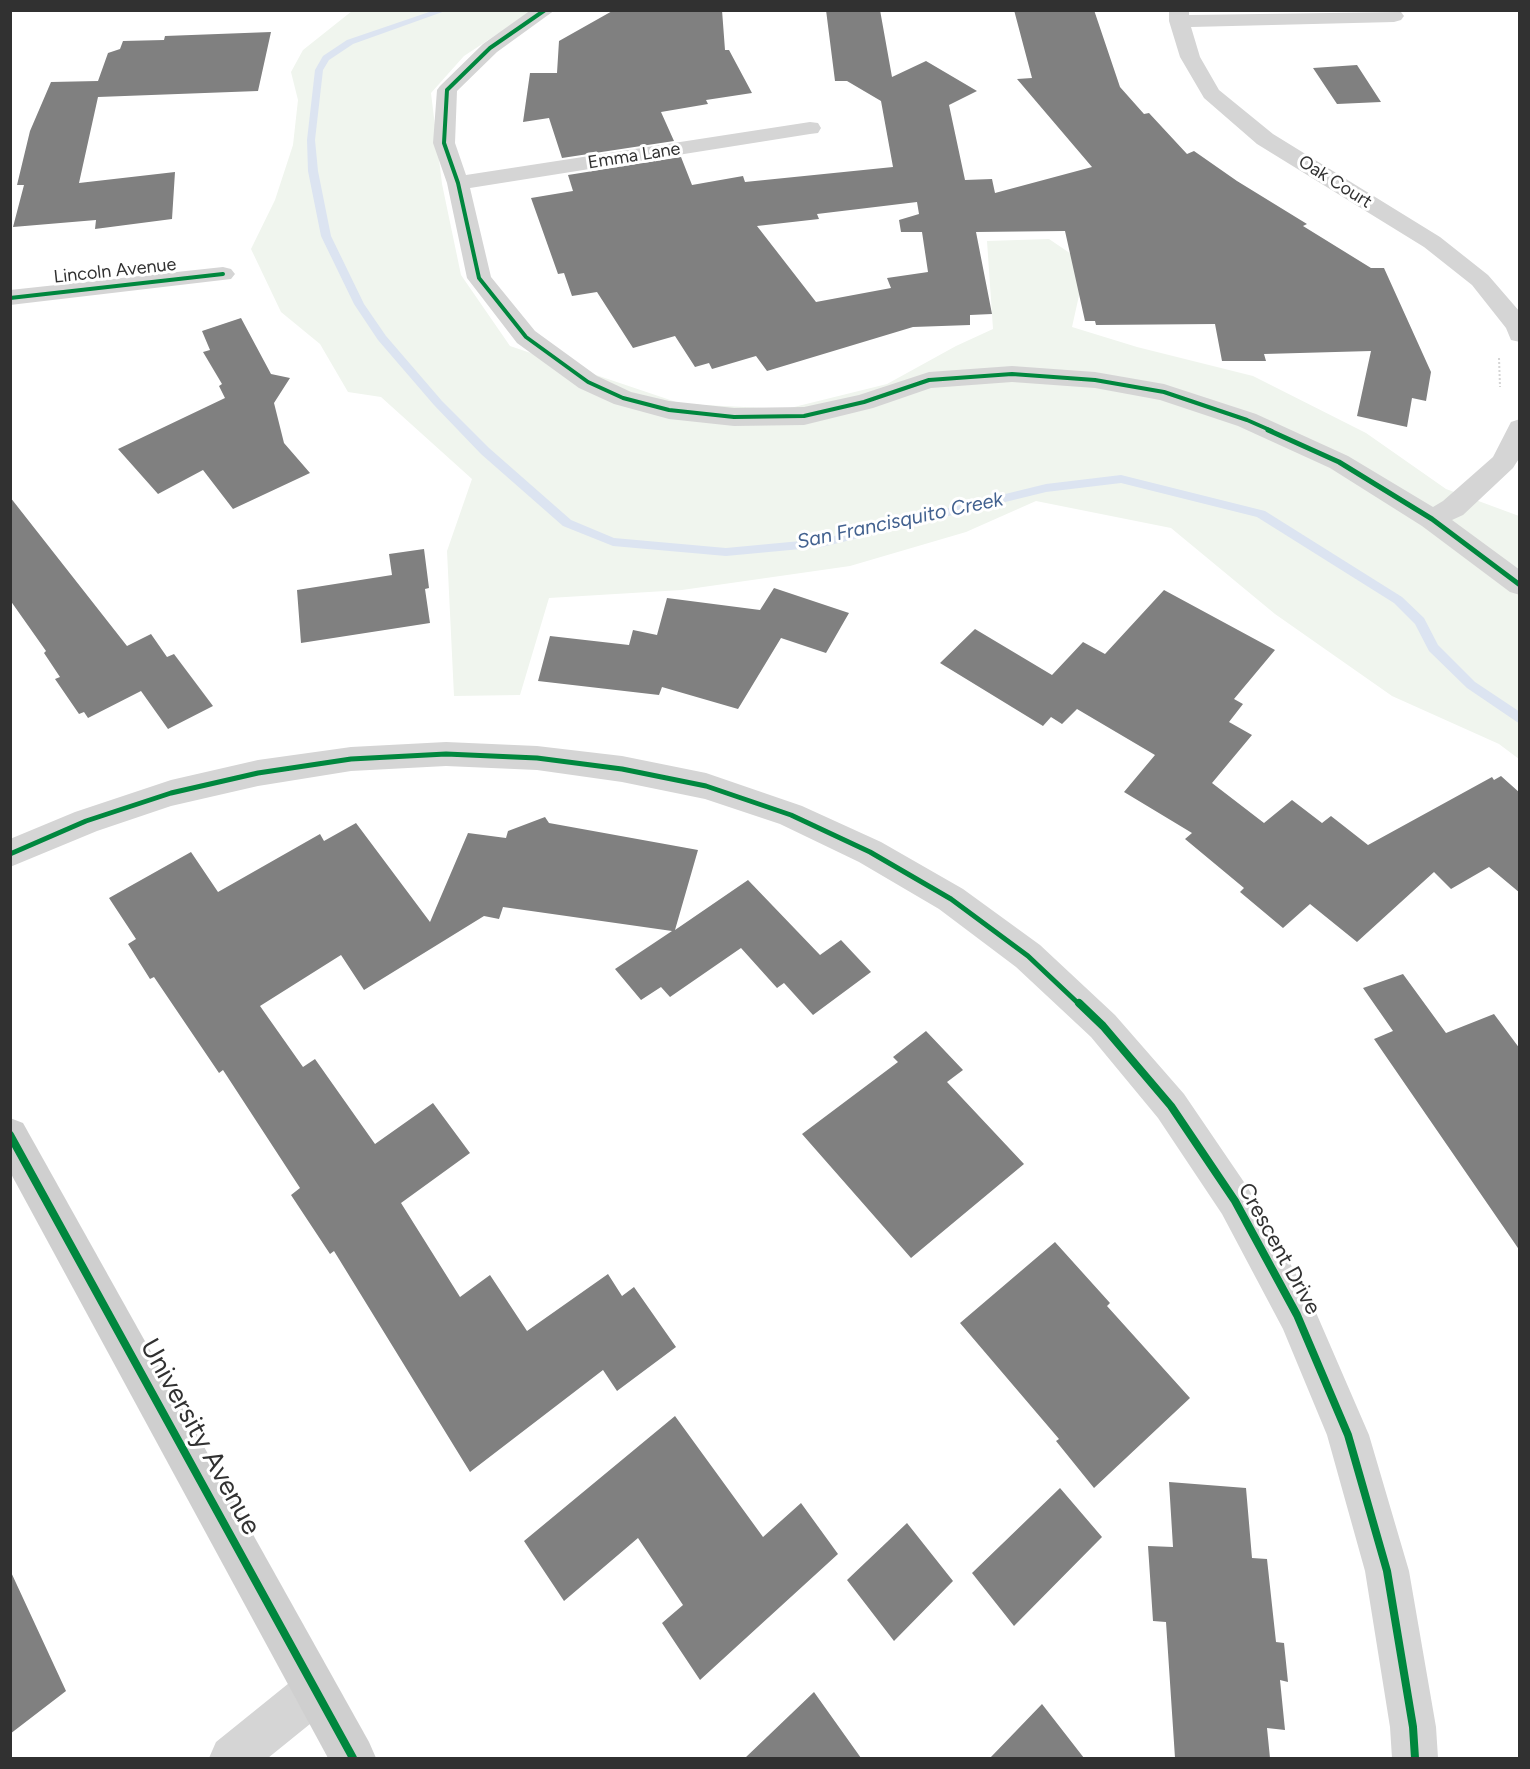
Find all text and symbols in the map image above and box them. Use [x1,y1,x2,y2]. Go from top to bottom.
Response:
street label: Emma Lane [586,138,682,174]
street label: Oak Court [1294,151,1376,213]
street label: Lincoln Avenue [53,254,177,288]
water label: San Francisquito Creek [795,487,1005,555]
street label: Crescent Drive [1232,1179,1326,1319]
street label: University Avenue [133,1333,267,1541]

